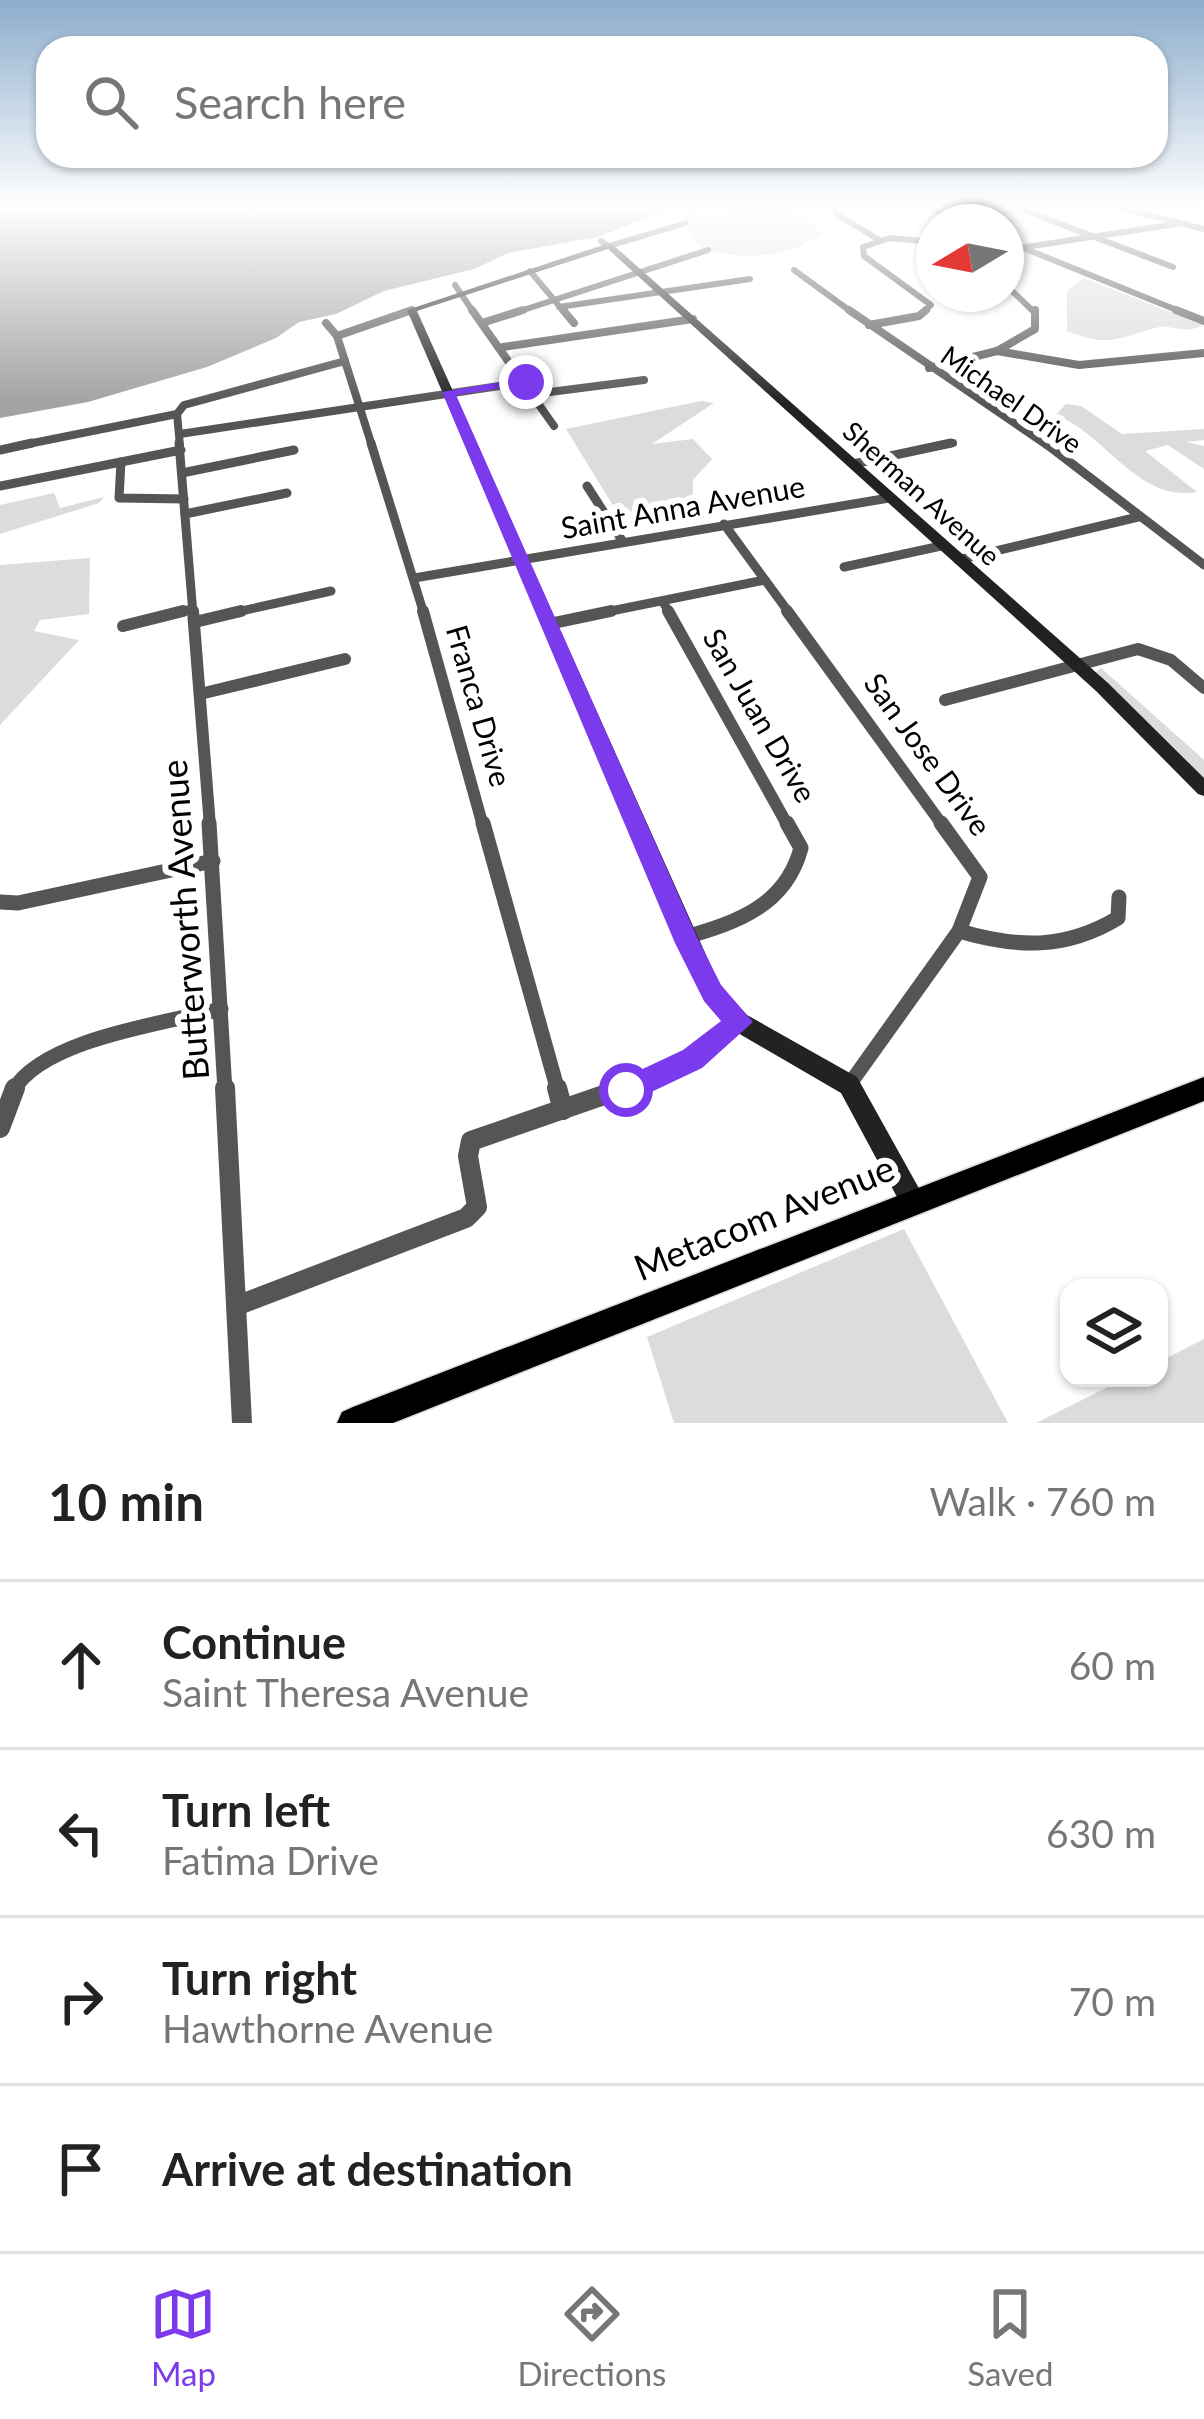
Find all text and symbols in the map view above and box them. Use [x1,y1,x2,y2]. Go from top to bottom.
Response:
search box [36,36,1168,168]
icon: search [78,69,144,135]
text: Search here [174,75,406,129]
north arrow [916,204,1024,312]
street label: Michael Drive [935,338,1089,460]
route end [499,355,553,409]
street label: Sherman Avenue [837,414,1007,572]
street label: Saint Anna Avenue [558,467,807,545]
street label: Franca Drive [440,620,520,790]
street label: San Juan Drive [697,622,825,808]
street label: San Jose Drive [858,666,1000,842]
street label: Butterworth Avenue [151,758,217,1082]
route start [599,1063,653,1117]
street label: Metacom Avenue [627,1145,900,1289]
map controls [1060,1279,1168,1387]
button: layers [1060,1279,1168,1387]
text: 10 min [48,1471,204,1532]
text: Walk · 760 m [929,1478,1156,1524]
text: Continue [162,1615,346,1669]
icon: ahead [48,1632,114,1698]
text: 60 m [1069,1642,1156,1688]
text: Saint Theresa Avenue [162,1669,529,1715]
text: Turn left [162,1783,330,1837]
icon: left [48,1800,114,1866]
text: 630 m [1046,1810,1156,1856]
text: Fatima Drive [162,1837,379,1883]
text: Turn right [162,1951,357,2005]
icon: right [48,1968,114,2034]
text: 70 m [1069,1978,1156,2024]
text: Hawthorne Avenue [162,2005,493,2051]
icon: arrive [48,2136,114,2202]
text: Arrive at destination [162,2142,573,2196]
tab: Map [150,2281,216,2393]
tab: Directions [517,2281,666,2393]
tab: Saved [967,2281,1054,2393]

